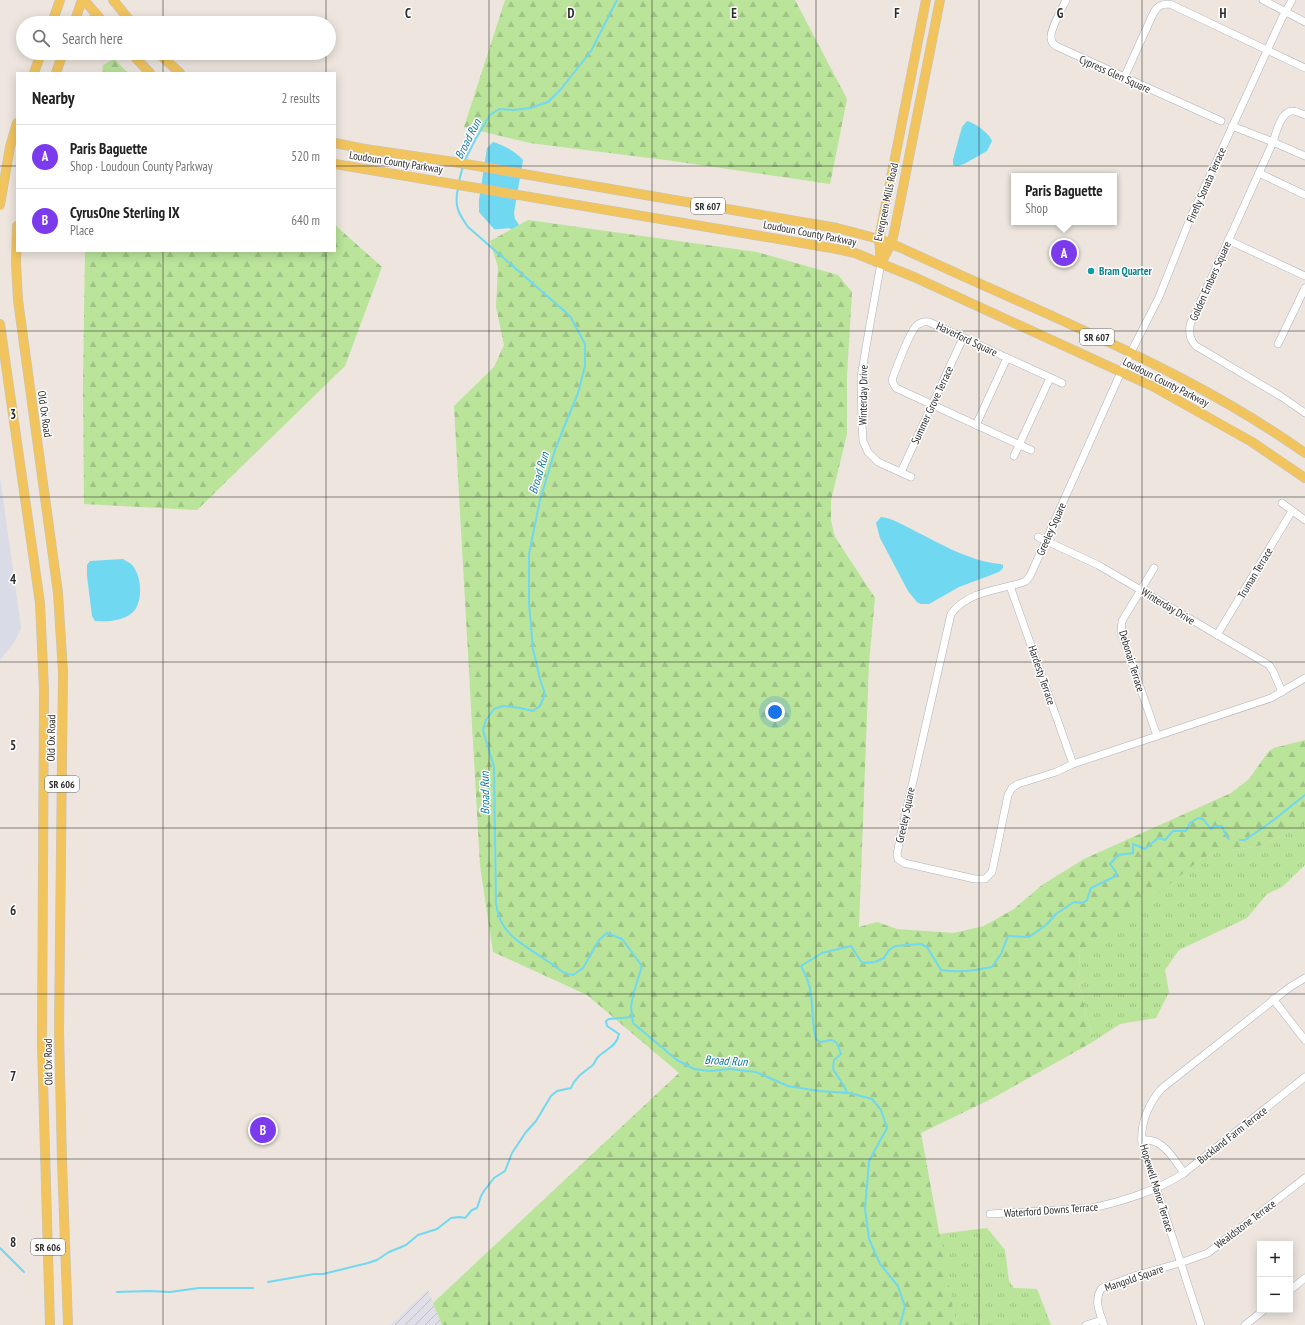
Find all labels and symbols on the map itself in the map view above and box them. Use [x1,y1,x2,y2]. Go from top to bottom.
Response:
text: C [405,5,411,22]
text: D [568,5,575,22]
text: E [731,5,737,22]
text: F [894,5,900,22]
text: G [1057,5,1064,22]
text: H [1220,5,1227,22]
street label: Cypress Glen Square [1077,52,1153,96]
water label: Broad Run [451,116,484,161]
street label: Firefly Sonata Terrace [1183,145,1229,225]
street label: Loudoun County Parkway [348,148,445,176]
street label: Evergreen Mills Road [871,161,901,242]
road number: SR 607 [691,198,725,214]
street label: Loudoun County Parkway [762,217,859,249]
pin: A [1051,238,1077,268]
street label: Golden Embers Square [1186,239,1234,323]
place label: Bram Quarter [1099,264,1153,278]
marker: Bram Quarter [1086,266,1096,276]
street label: Haverford Square [934,319,1000,359]
road number: SR 607 [1080,329,1114,345]
street label: Loudoun County Parkway [1121,354,1212,410]
street label: Summer Grove Terrace [908,363,956,446]
street label: Winterday Drive [855,364,871,425]
street label: Old Ox Road [35,390,55,438]
text: 3 [10,406,16,423]
water label: Broad Run [525,449,552,496]
street label: Greeley Square [1033,500,1069,558]
street label: Truman Terrace [1234,544,1276,601]
text: 4 [10,571,17,588]
street label: Winterday Drive [1139,584,1198,628]
street label: Debonair Terrace [1116,629,1148,694]
street label: Hardesty Terrace [1025,643,1059,707]
your location [765,702,785,722]
street label: Old Ox Road [44,714,58,762]
text: 5 [10,737,16,754]
water label: Broad Run [477,771,492,815]
road number: SR 606 [45,776,79,792]
street label: Greeley Square [892,785,918,844]
text: 6 [10,902,16,919]
street label: Old Ox Road [41,1038,55,1086]
water label: Broad Run [704,1052,749,1069]
text: 7 [10,1068,16,1085]
street label: Buckland Farm Terrace [1194,1103,1270,1167]
pin: B [250,1115,276,1145]
street label: Hopewell Manor Terrace [1137,1142,1177,1234]
street label: Wealdstone Terrace [1212,1196,1279,1252]
street label: Waterford Downs Terrace [1004,1200,1099,1220]
text: 8 [10,1234,16,1251]
road number: SR 606 [31,1239,65,1255]
street label: Mangold Square [1103,1261,1166,1295]

